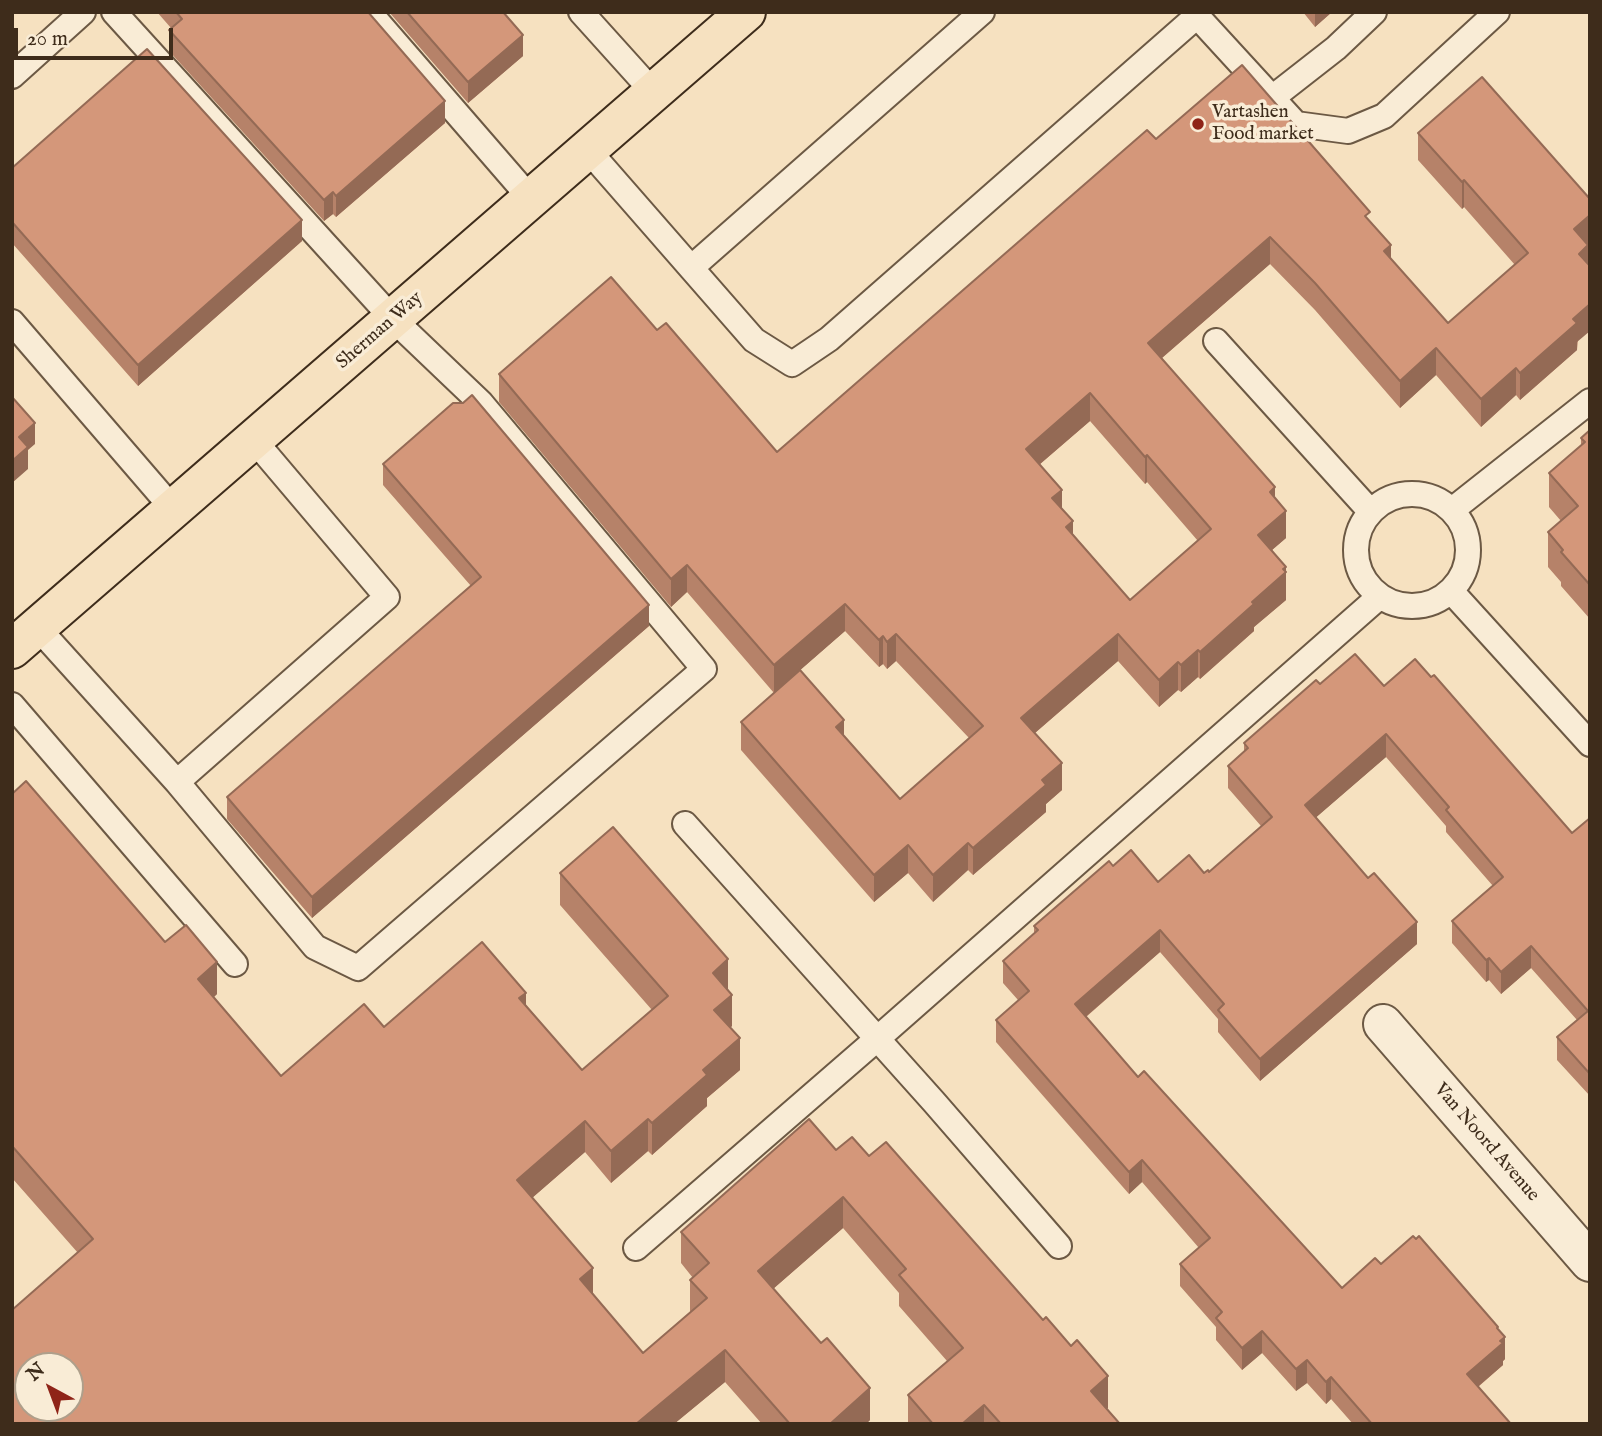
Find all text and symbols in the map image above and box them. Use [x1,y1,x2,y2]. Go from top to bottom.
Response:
scale bar [18,14,177,58]
text: 20 m [27,26,68,53]
place label: Vartashen Food market [1212,102,1314,146]
marker: Vartashen Food market [1190,116,1206,132]
street label: Sherman Way [332,287,428,375]
street label: Van Noord Avenue [1428,1079,1544,1207]
north arrow [14,1352,84,1422]
text: N [22,1358,51,1387]

